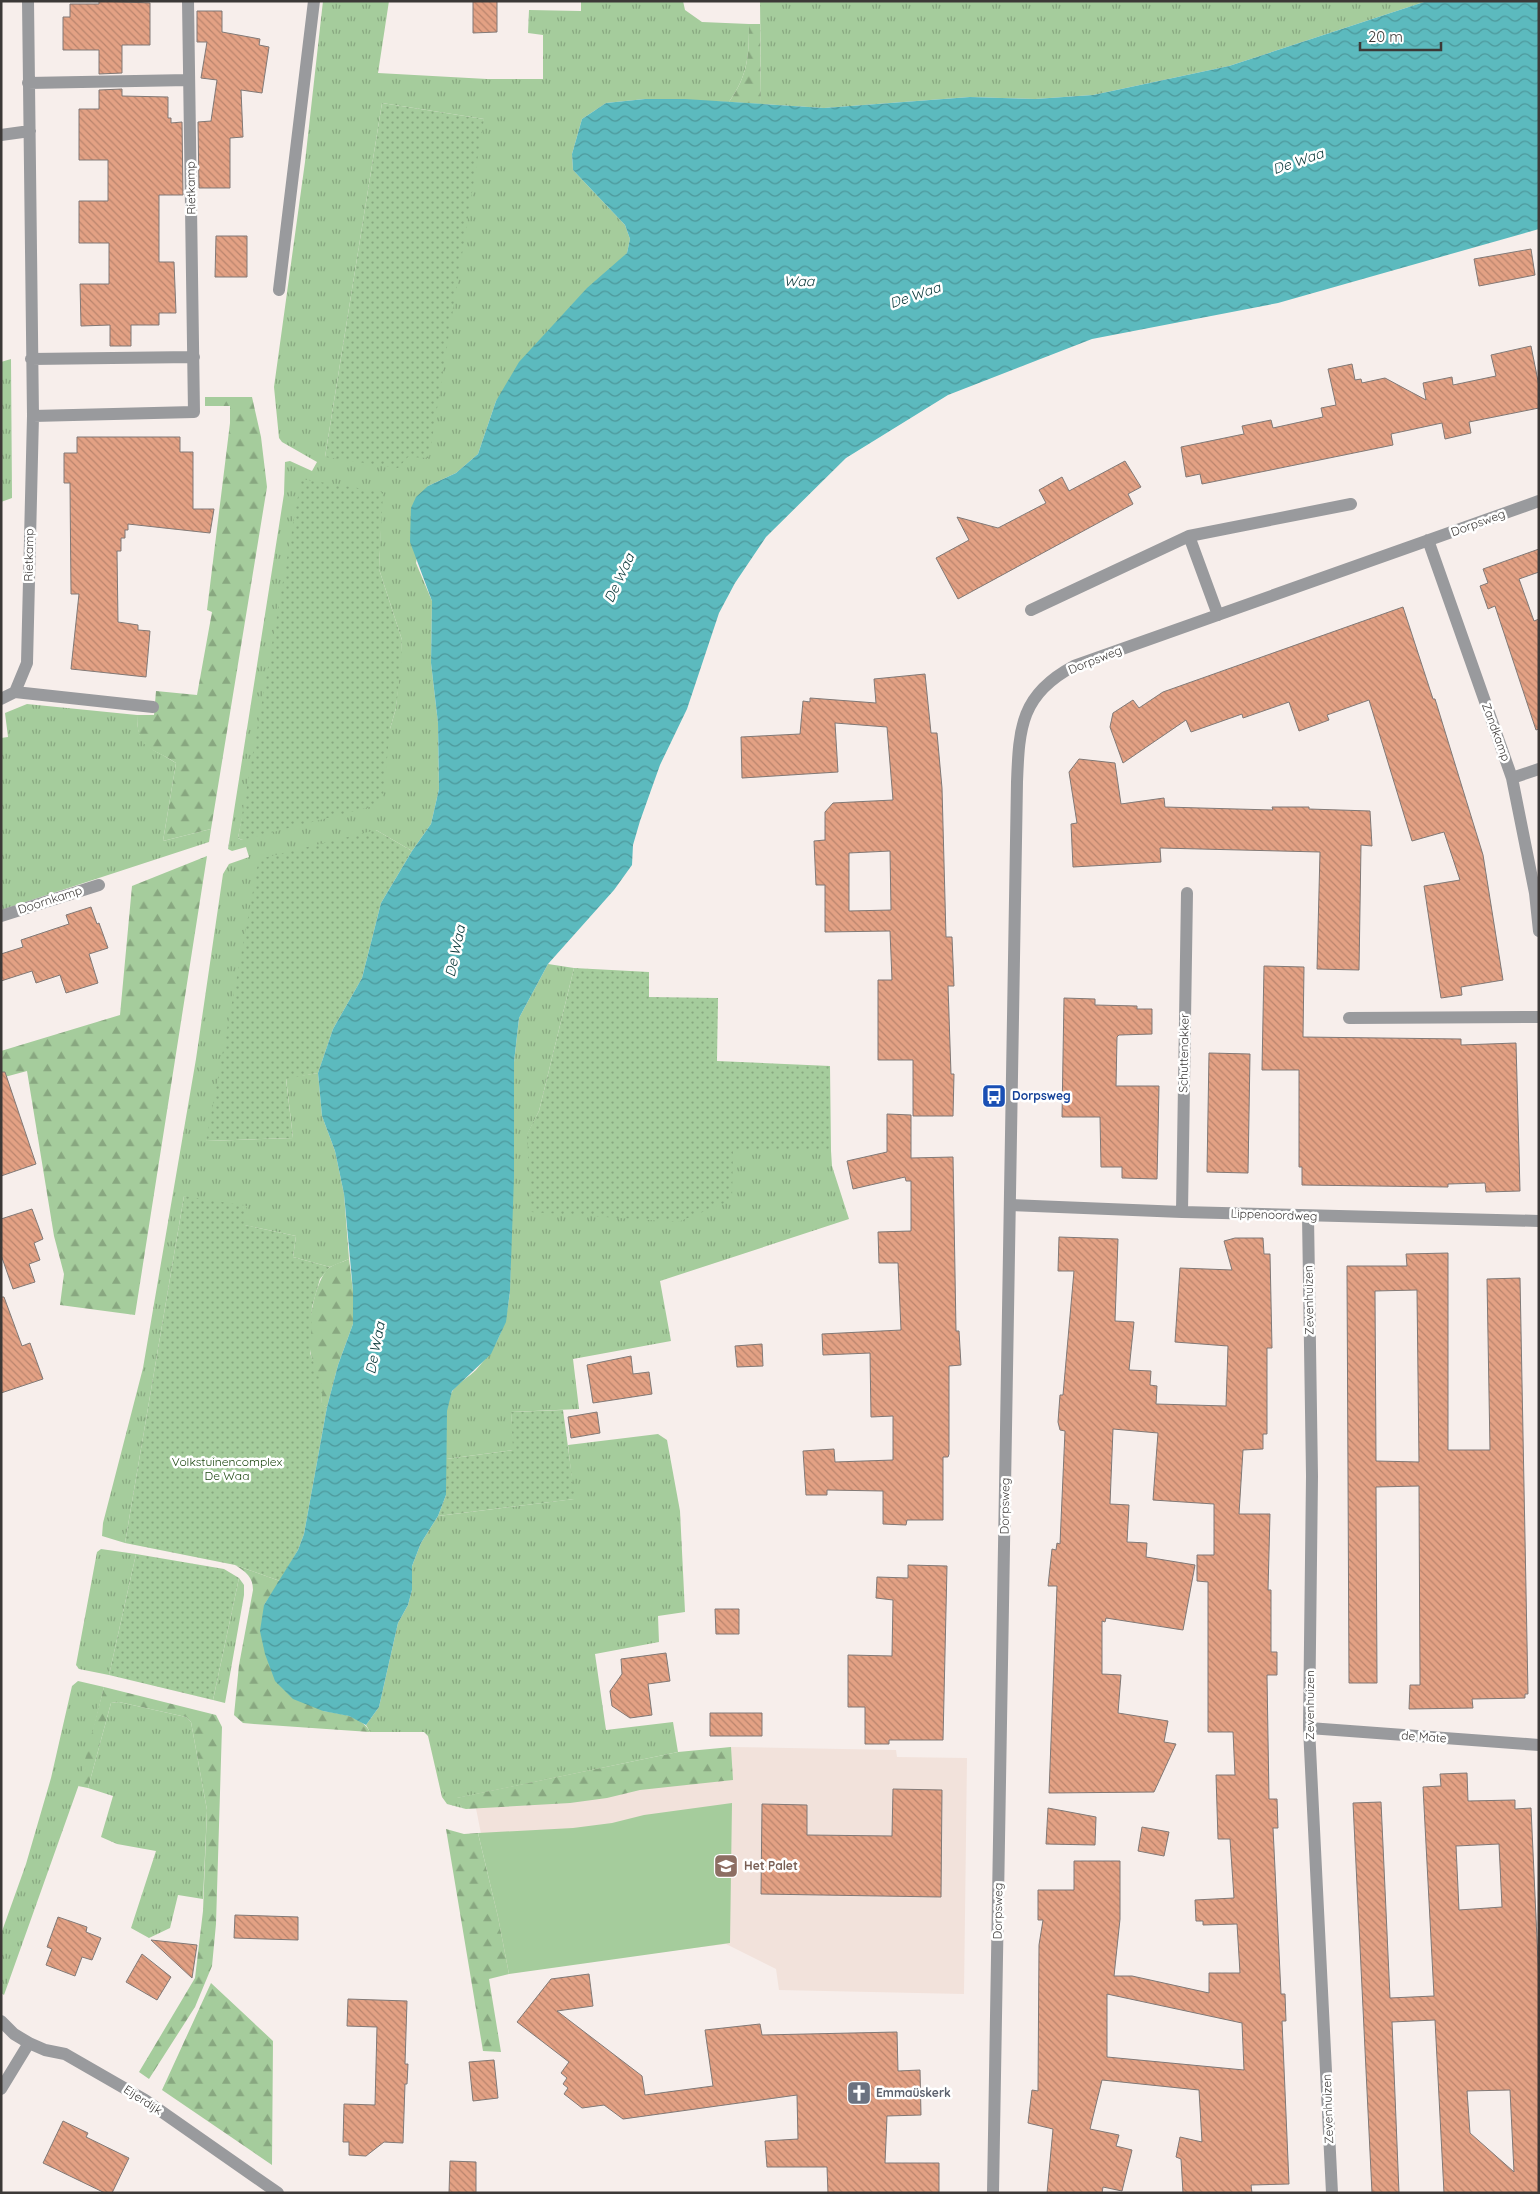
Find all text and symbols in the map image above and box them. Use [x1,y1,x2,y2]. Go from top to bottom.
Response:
scale bar [1360,20,1441,52]
text: 20 m [1368,27,1403,46]
water label: De Waa [1270,143,1327,178]
street label: Rietkamp [183,161,198,215]
water label: Waa [784,272,816,290]
water label: De Waa [887,277,944,312]
street label: Dorpsweg [1449,506,1507,539]
street label: Rietkamp [21,528,36,582]
water label: De Waa [600,549,639,606]
street label: Dorpsweg [1066,642,1124,677]
street label: Zandkamp [1479,701,1514,763]
street label: Doornkamp [16,882,84,917]
water label: De Waa [441,922,470,979]
street label: Schuttenakker [1175,1013,1192,1093]
bus stop icon: Dorpsweg [981,1083,1007,1109]
place label: Dorpsweg [1012,1088,1071,1103]
street label: Lippenoordweg [1230,1205,1318,1224]
street label: Zevenhuizen [1300,1265,1317,1335]
water label: De Waa [361,1319,389,1375]
park label: Volkstuinencomplex De Waa [172,1454,283,1483]
street label: Dorpsweg [997,1477,1012,1534]
street label: Zevenhuizen [1302,1670,1317,1740]
street label: de Mate [1401,1727,1447,1746]
school or university icon: Het Palet [713,1853,739,1879]
place label: Het Palet [744,1858,798,1873]
street label: Dorpsweg [990,1882,1005,1939]
street label: Zevenhuizen [1319,2074,1336,2144]
church icon: Emmaüskerk [846,2080,872,2106]
street label: Eijerdijk [121,2082,165,2118]
place label: Emmaüskerk [876,2085,951,2100]

